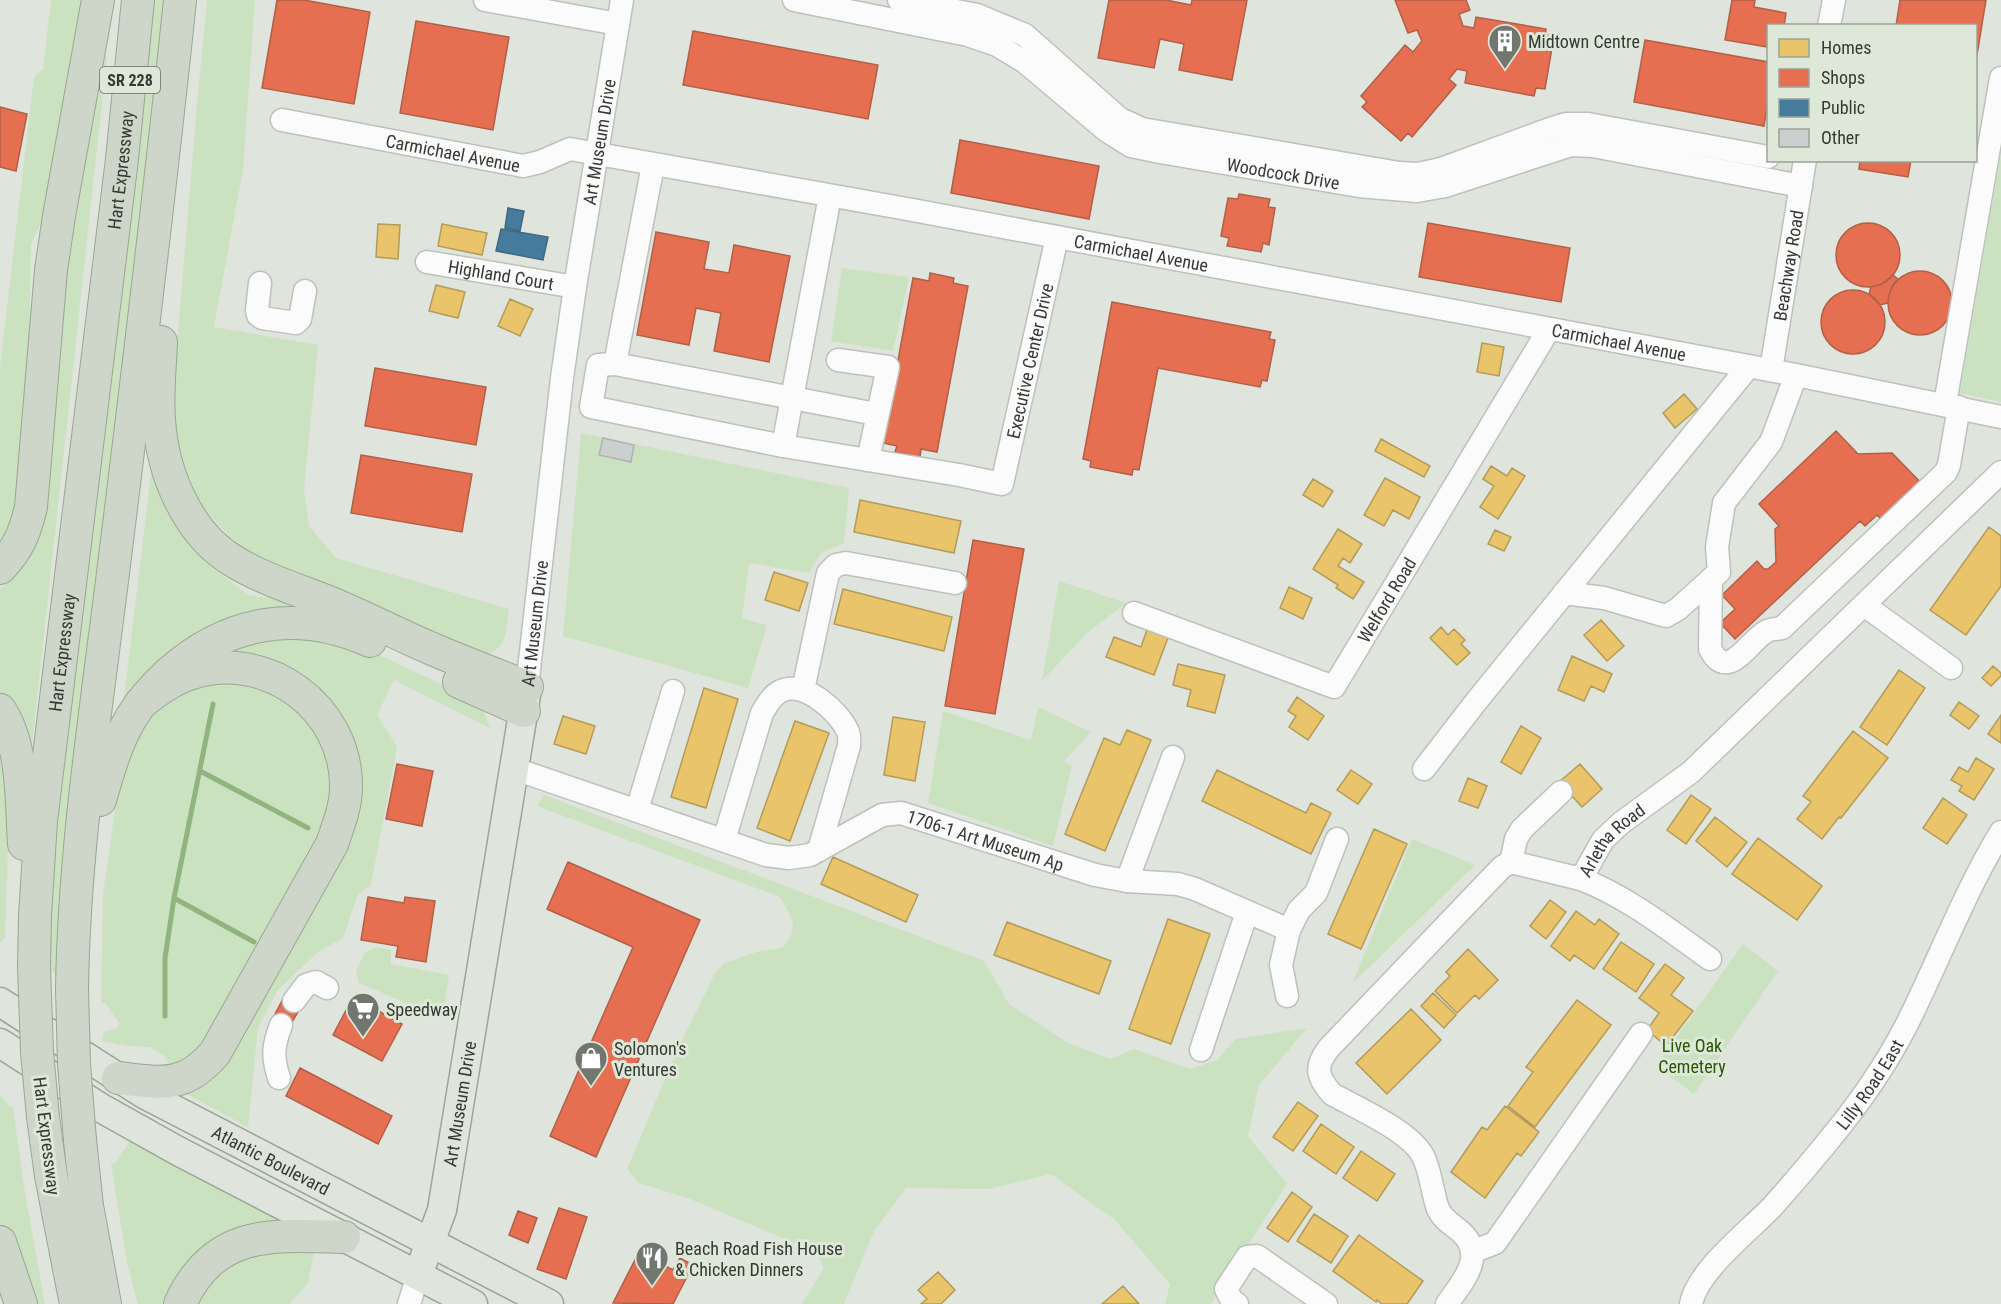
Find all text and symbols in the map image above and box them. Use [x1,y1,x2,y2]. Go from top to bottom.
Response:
building icon: Midtown Centre [1487,23,1523,70]
legend [1767,24,1977,162]
place label: Midtown Centre [1528,31,1640,52]
text: Homes [1821,37,1871,58]
road number: SR 228 [100,67,160,93]
text: Shops [1821,67,1865,88]
street label: Art Museum Drive [578,77,619,206]
text: Public [1821,97,1865,118]
street label: Hart Expressway [103,109,137,230]
text: Other [1821,127,1860,148]
street label: Carmichael Avenue [384,130,522,176]
street label: Woodcock Drive [1225,153,1341,193]
street label: Beachway Road [1769,208,1807,322]
street label: Carmichael Avenue [1072,230,1210,275]
street label: Highland Court [447,255,555,294]
street label: Executive Center Drive [1002,281,1057,440]
street label: Carmichael Avenue [1550,319,1688,365]
street label: Welford Road [1353,553,1420,646]
street label: Art Museum Drive [517,559,552,688]
street label: Hart Expressway [44,592,79,713]
street label: Arletha Road [1574,799,1649,880]
street label: 1706-1 Art Museum Ap [905,805,1067,875]
supermarket icon: Speedway [345,991,381,1038]
place label: Speedway [386,999,458,1020]
park label: Live Oak Cemetery [1658,1035,1726,1077]
street label: Lilly Road East [1832,1035,1907,1133]
place label: Solomon's Ventures [614,1038,687,1080]
street label: Art Museum Drive [439,1039,480,1168]
shop icon: Solomon's Ventures [573,1040,609,1087]
street label: Hart Expressway [29,1076,65,1197]
street label: Atlantic Boulevard [209,1121,333,1199]
place label: Beach Road Fish House & Chicken Dinners [675,1238,843,1280]
restaurant icon: Beach Road Fish House & Chicken Dinners [634,1240,670,1287]

